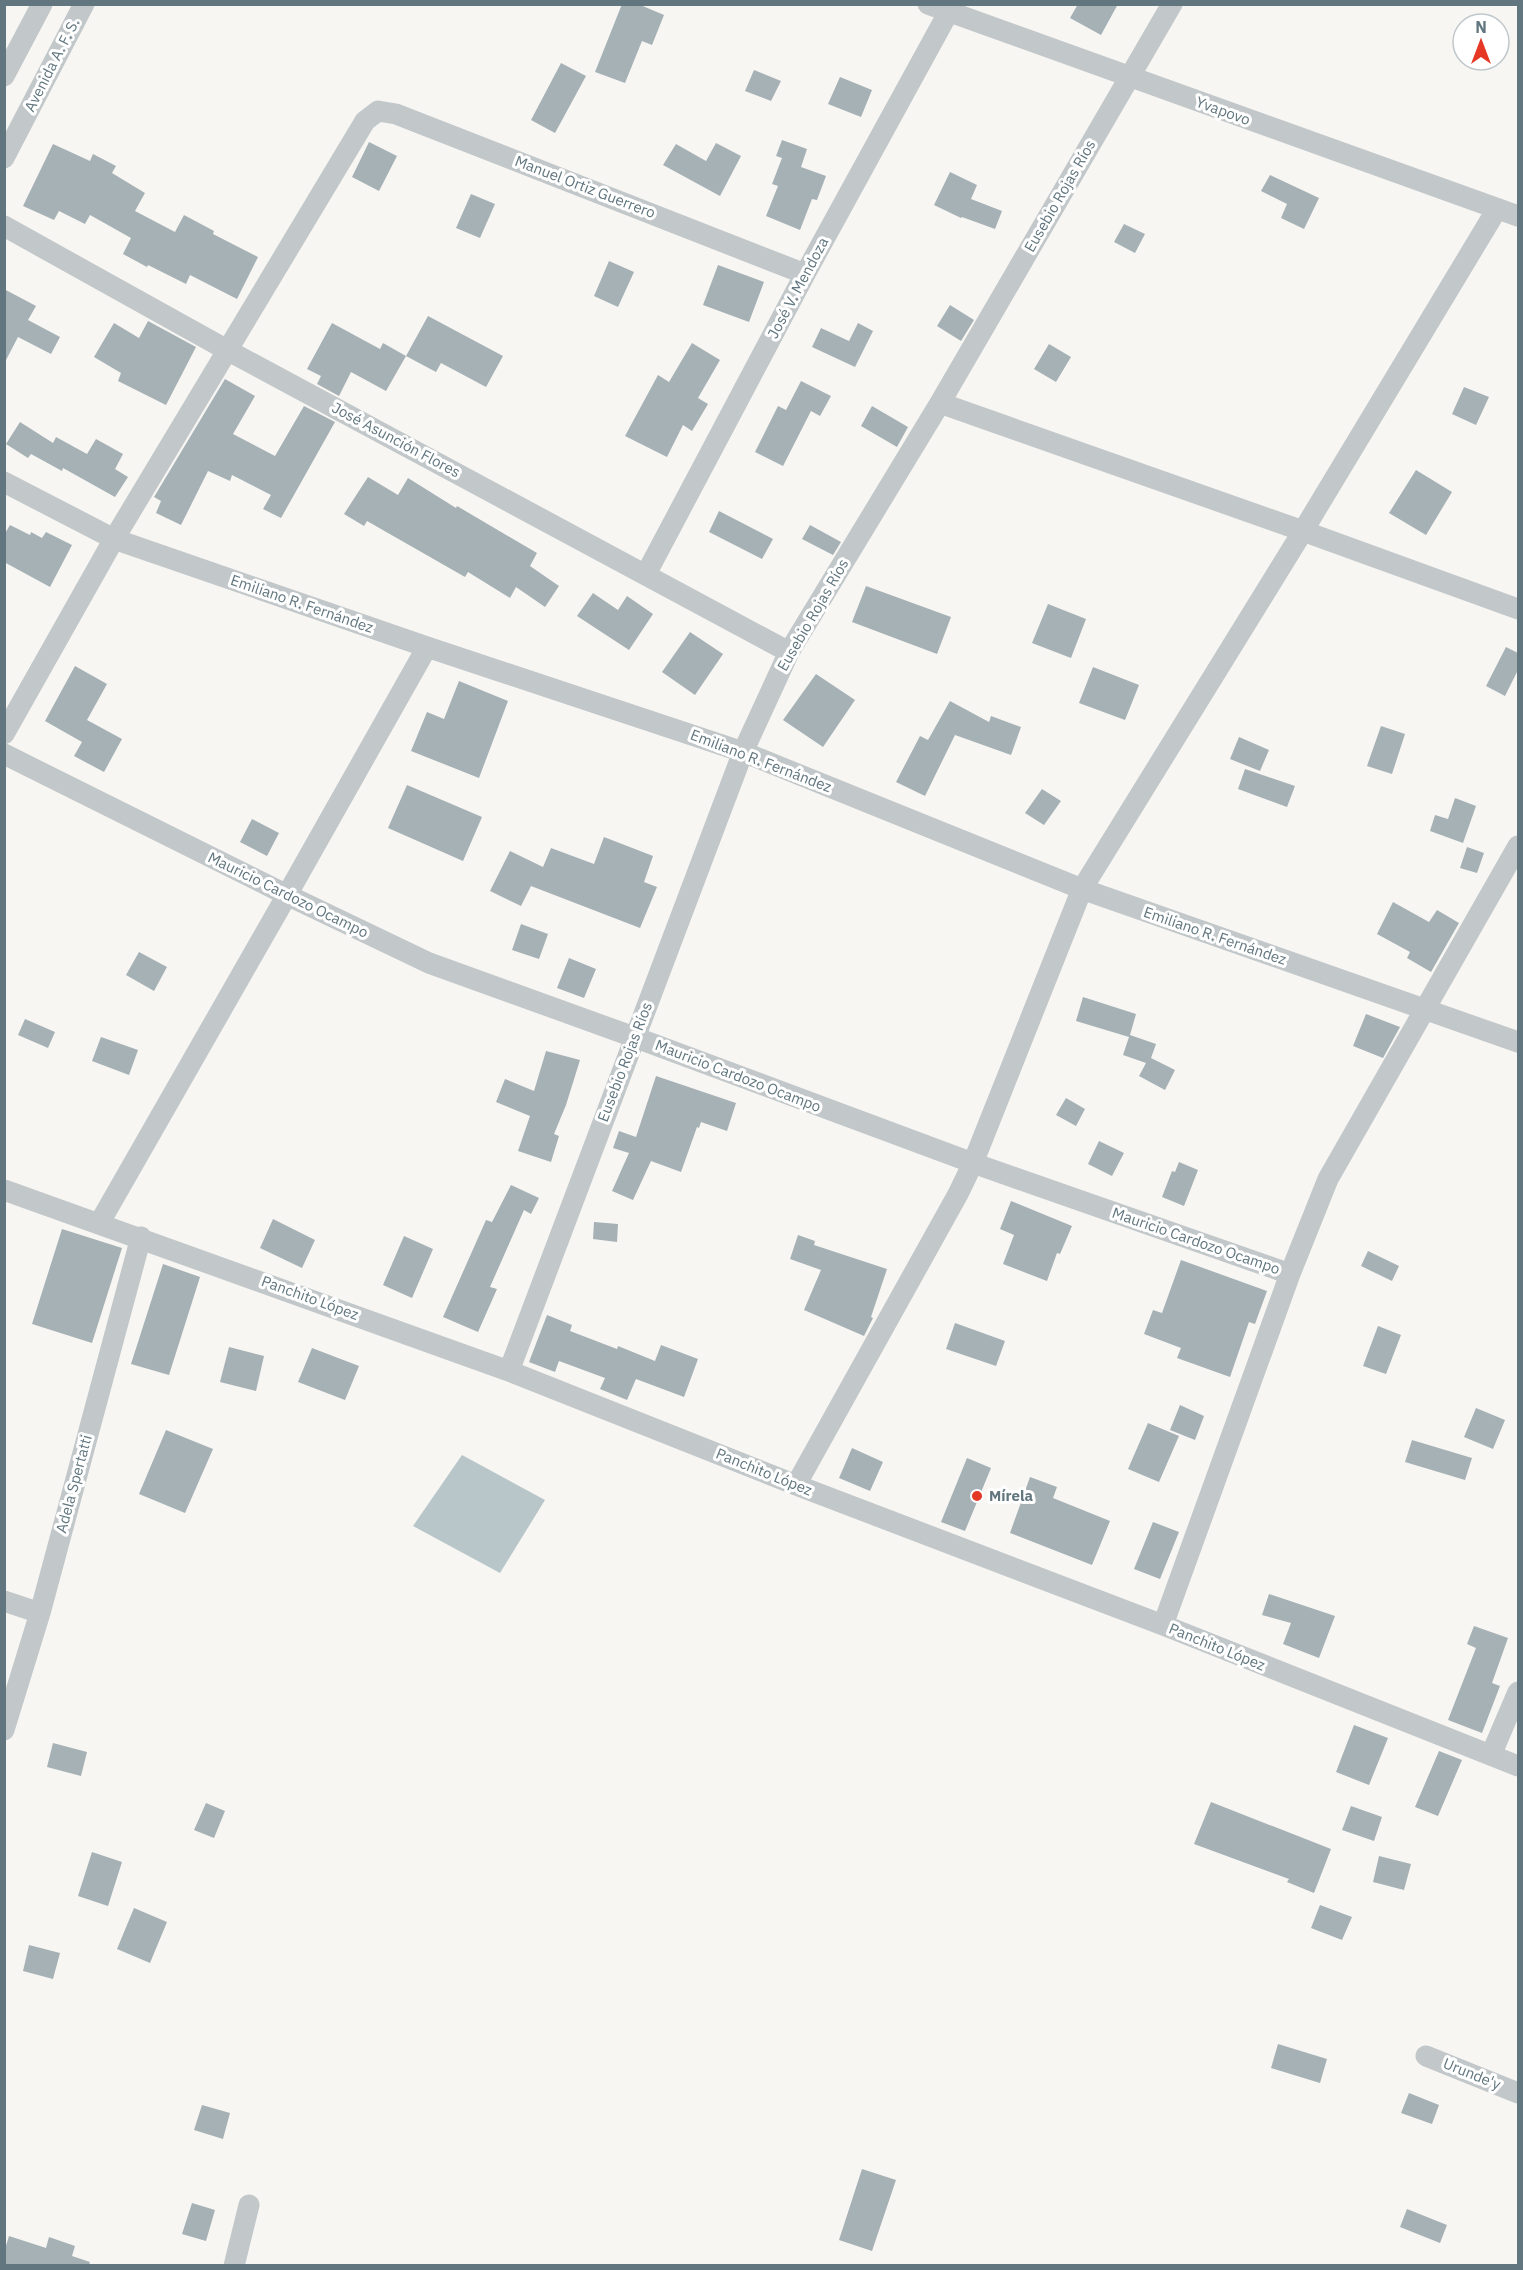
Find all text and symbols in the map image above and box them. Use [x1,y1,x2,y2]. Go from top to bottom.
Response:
north arrow [1451,12,1511,72]
street label: Avenida A. F. S. [20,15,83,115]
text: N [1475,17,1487,37]
street label: Yvapovo [1193,92,1253,129]
street label: Eusebio Rojas Ríos [1020,136,1099,255]
street label: Manuel Ortiz Guerrero [512,151,658,222]
street label: José V. Mendoza [763,234,832,342]
street label: José Asunción Flores [329,398,464,481]
street label: Eusebio Rojas Ríos [773,555,852,674]
street label: Emiliano R. Fernández [228,570,376,637]
street label: Emiliano R. Fernández [688,725,835,796]
street label: Mauricio Cardozo Ocampo [205,847,372,942]
street label: Emiliano R. Fernández [1141,902,1289,969]
street label: Eusebio Rojas Ríos [593,999,656,1124]
street label: Mauricio Cardozo Ocampo [653,1035,824,1116]
street label: Mauricio Cardozo Ocampo [1110,1203,1283,1278]
street label: Panchito López [259,1271,361,1324]
street label: Adela Spertatti [51,1433,96,1535]
street label: Panchito López [713,1444,815,1499]
place label: Mírela [989,1486,1034,1505]
marker: Mírela [970,1489,984,1503]
street label: Panchito López [1166,1619,1268,1674]
street label: Urunde'y [1440,2053,1504,2094]

